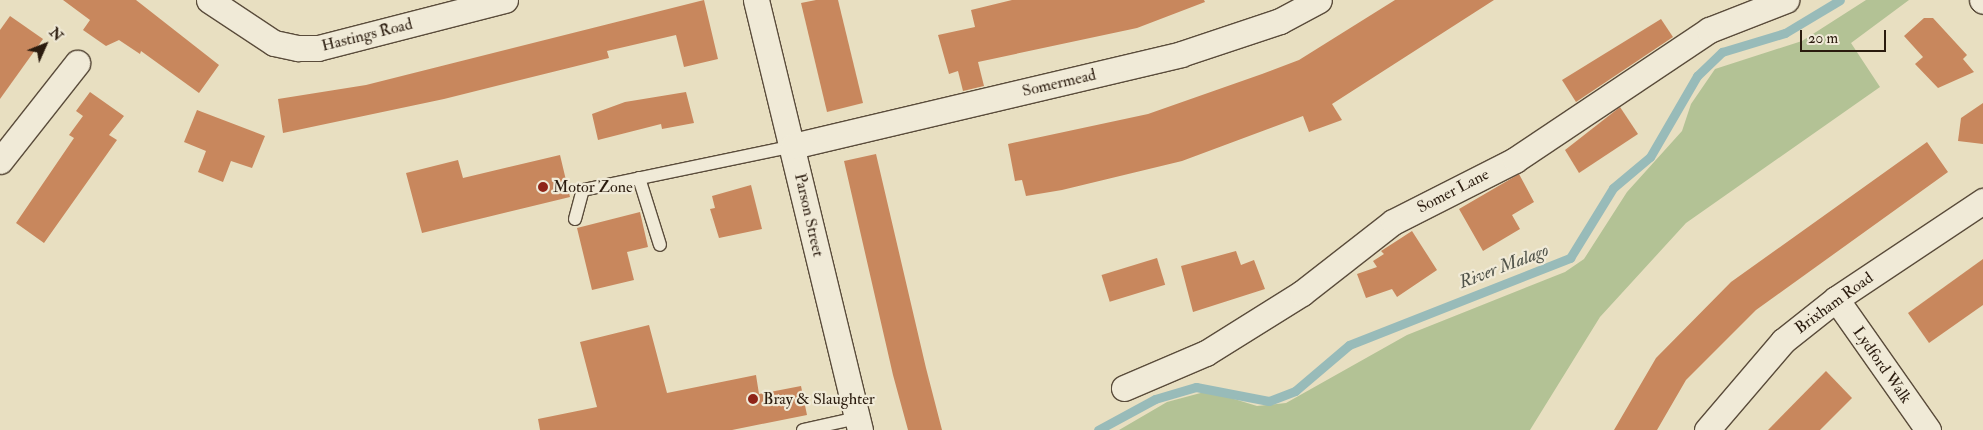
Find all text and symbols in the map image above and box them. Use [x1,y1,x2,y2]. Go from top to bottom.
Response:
street label: Hastings Road [320,14,414,56]
north arrow [20,20,70,70]
scale bar [1803,20,1889,52]
text: N [46,24,67,45]
text: 20 m [1808,29,1838,48]
street label: Somermead [1020,65,1098,101]
street label: Somer Lane [1414,165,1492,217]
street label: Parson Street [790,171,828,259]
place label: Motor Zone [553,177,633,197]
marker: Motor Zone [537,181,549,193]
water label: River Malago [1456,240,1552,294]
street label: Brixham Road [1791,268,1877,338]
street label: Lydford Walk [1849,323,1915,407]
place label: Bray & Slaughter [763,389,875,409]
marker: Bray & Slaughter [747,393,759,405]

